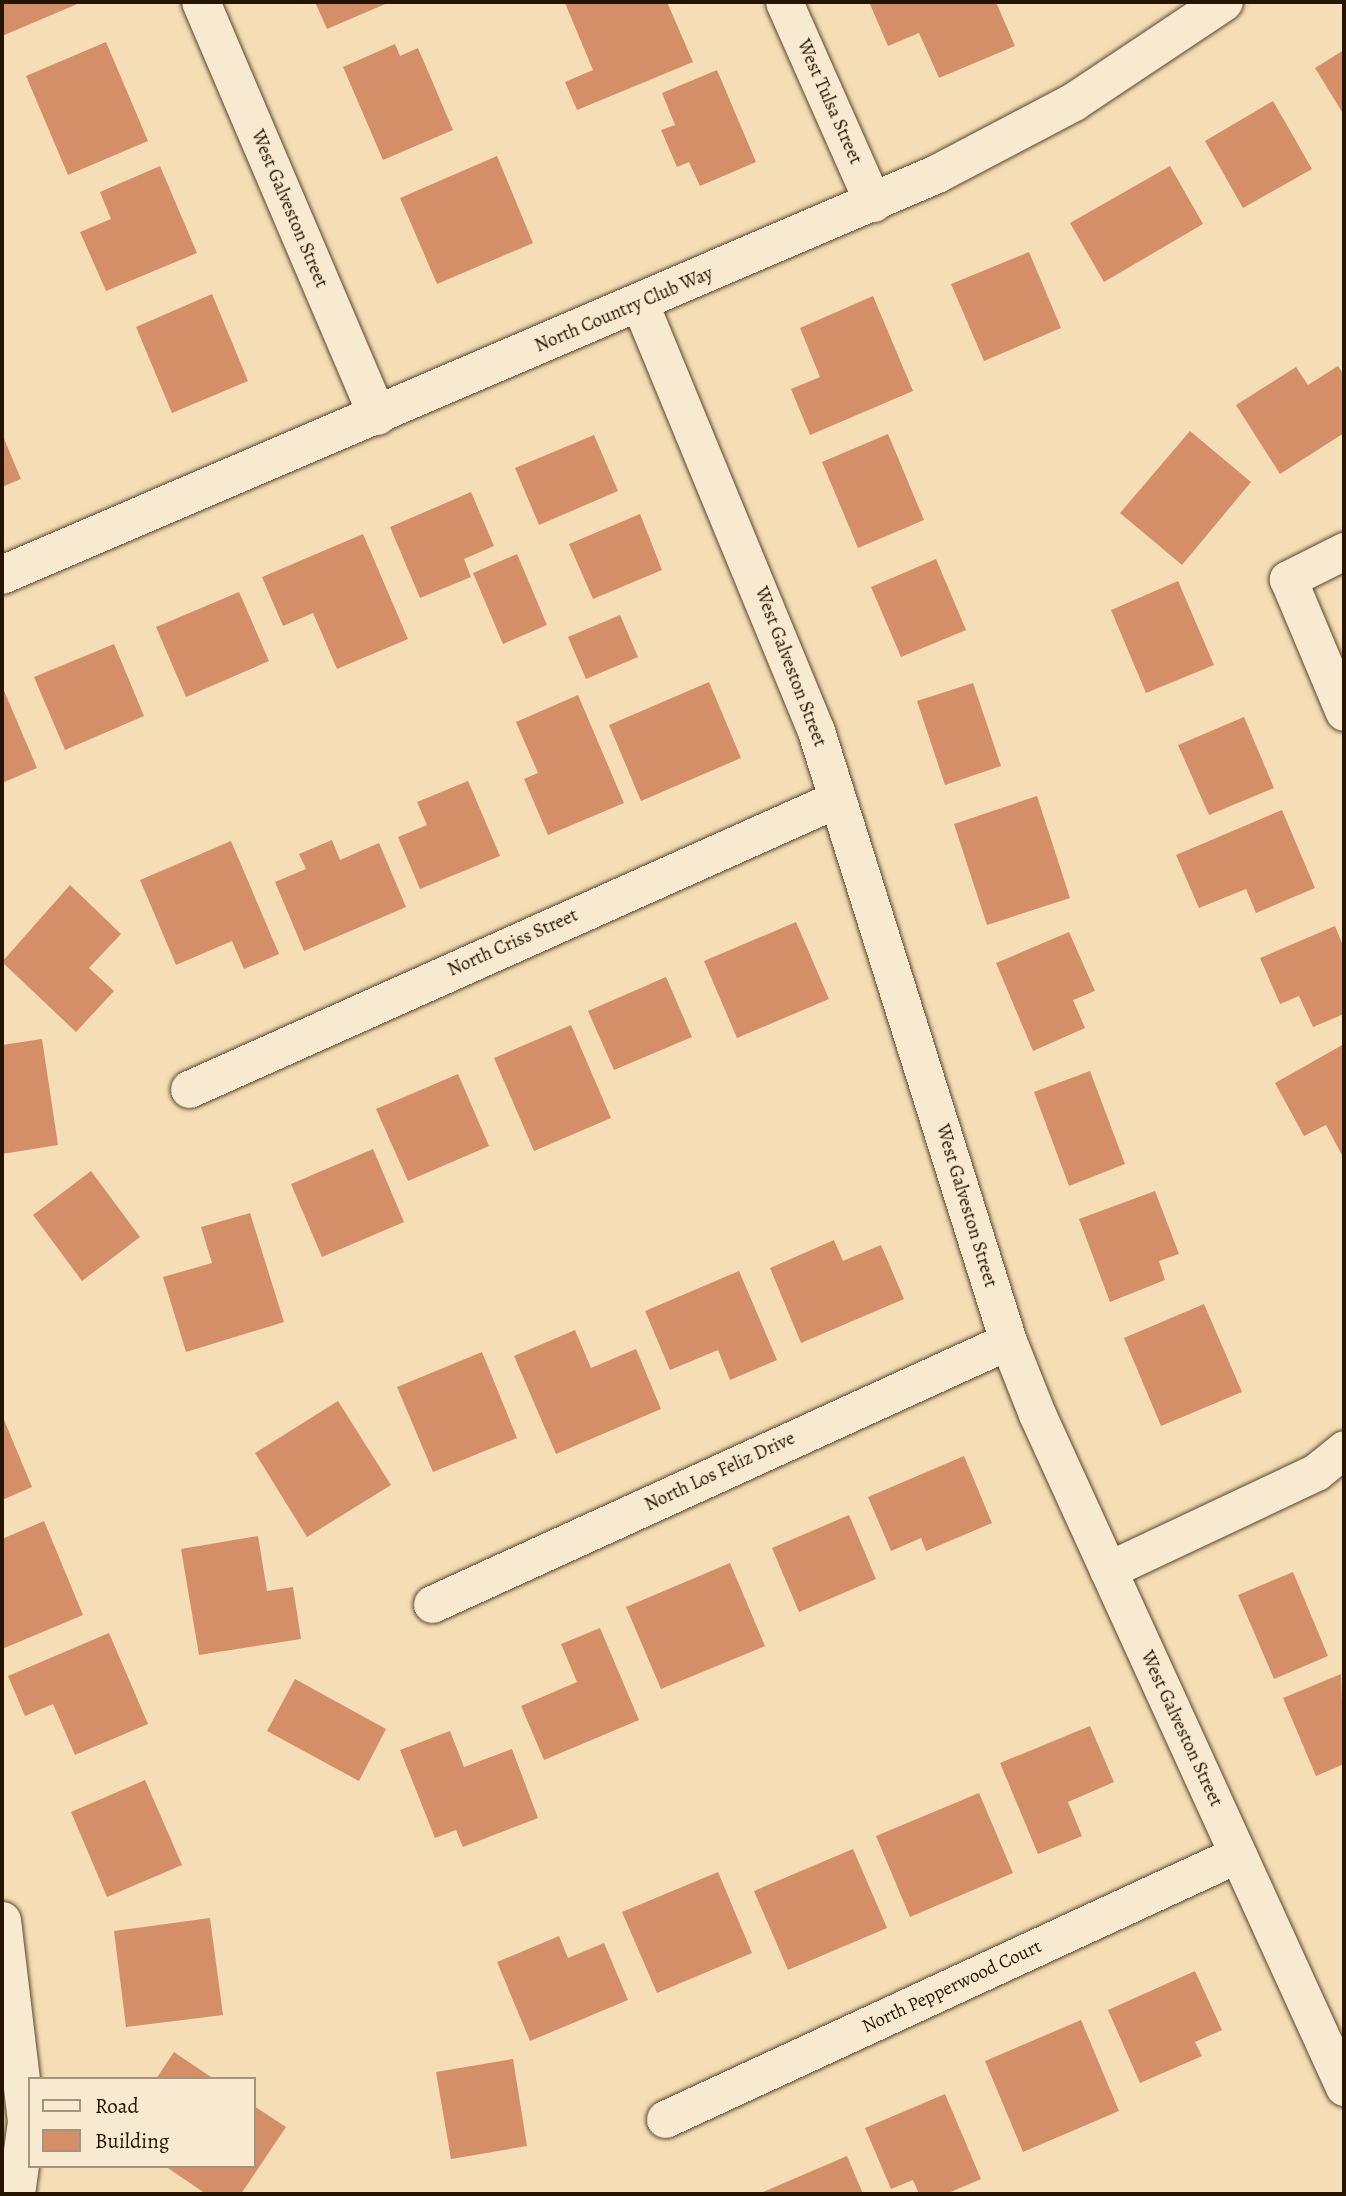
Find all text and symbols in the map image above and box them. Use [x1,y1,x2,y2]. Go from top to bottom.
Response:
street label: West Tulsa Street [791,36,867,168]
street label: West Galveston Street [245,127,333,291]
street label: North Country Club Way [531,262,717,358]
street label: West Galveston Street [749,584,831,750]
street label: North Criss Street [444,904,582,982]
street label: West Galveston Street [930,1122,1002,1290]
street label: North Los Feliz Drive [641,1427,799,1517]
street label: West Galveston Street [1135,1647,1227,1811]
street label: North Pepperwood Court [859,1935,1045,2039]
legend [28,2077,256,2168]
text: Road [95,2092,139,2120]
text: Building [95,2127,169,2155]

